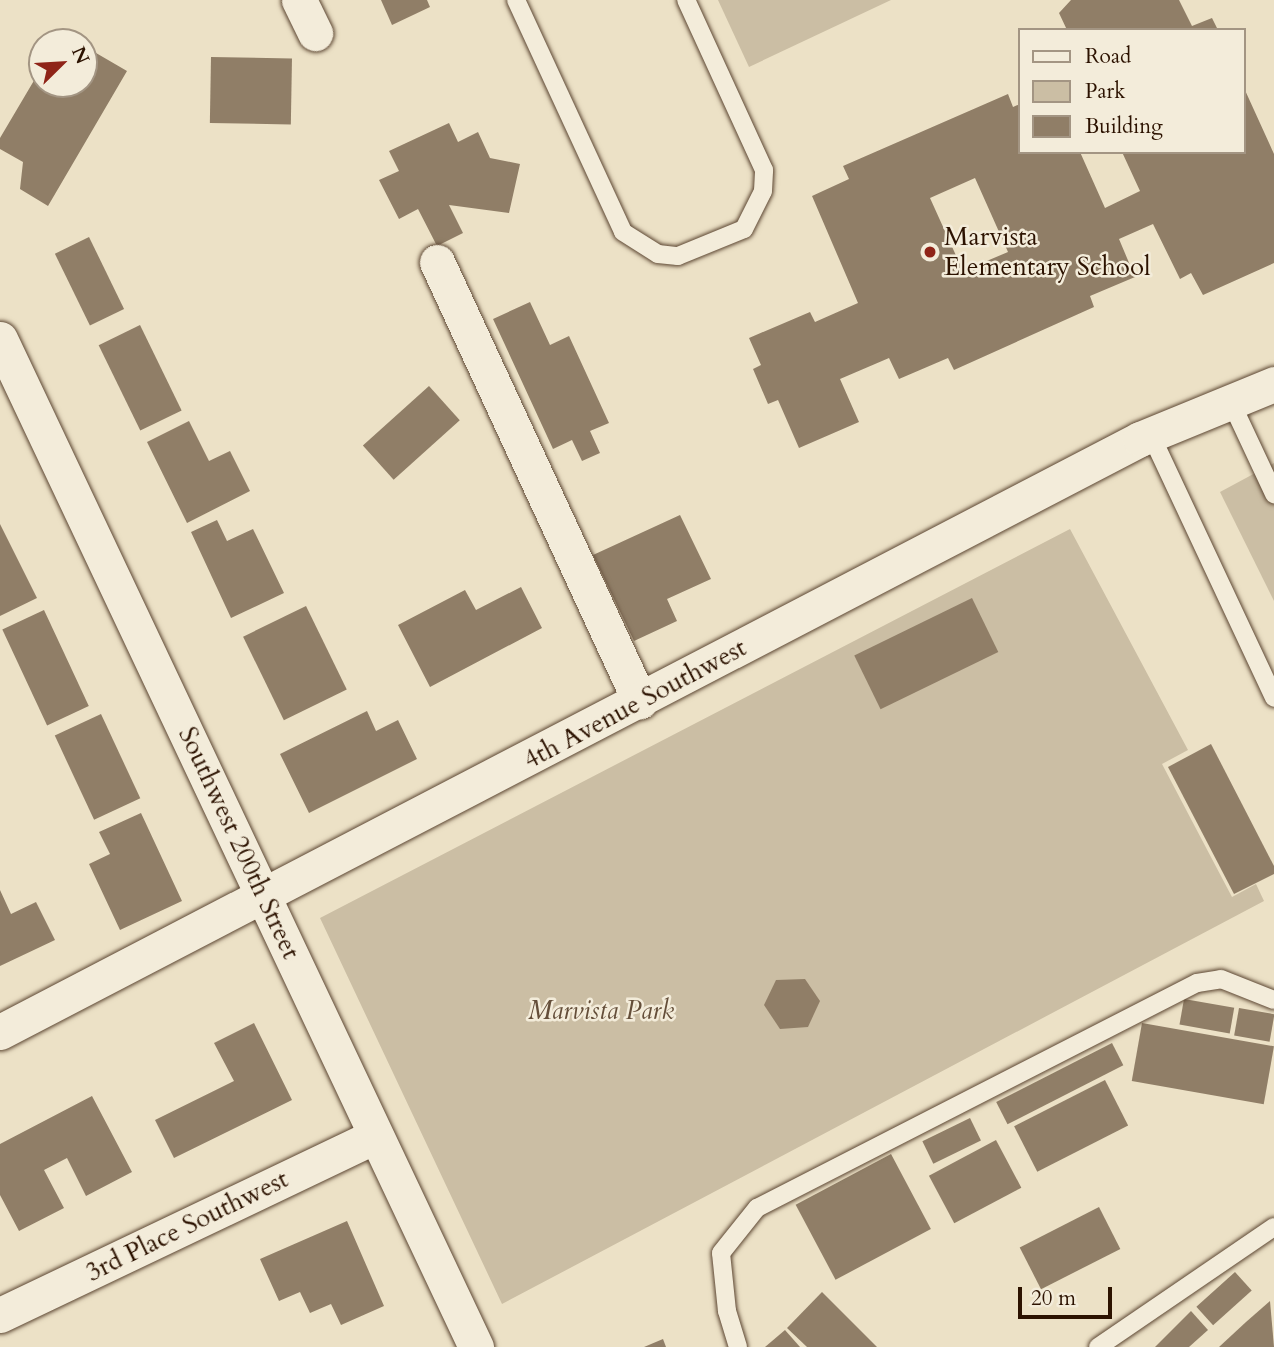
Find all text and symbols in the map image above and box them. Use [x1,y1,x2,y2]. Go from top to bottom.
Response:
north arrow [28,28,98,98]
legend [1018,28,1246,154]
text: N [65,42,96,68]
text: Road [1085,42,1131,71]
text: Park [1085,77,1125,106]
text: Building [1085,112,1163,141]
place label: Marvista Elementary School [944,221,1151,282]
marker: Marvista Elementary School [922,244,938,260]
street label: 4th Avenue Southwest [518,632,752,776]
street label: Southwest 200th Street [172,722,306,964]
park label: Marvista Park [528,995,674,1027]
street label: 3rd Place Southwest [81,1164,293,1288]
scale bar [1022,1274,1116,1318]
text: 20 m [1031,1284,1076,1313]

